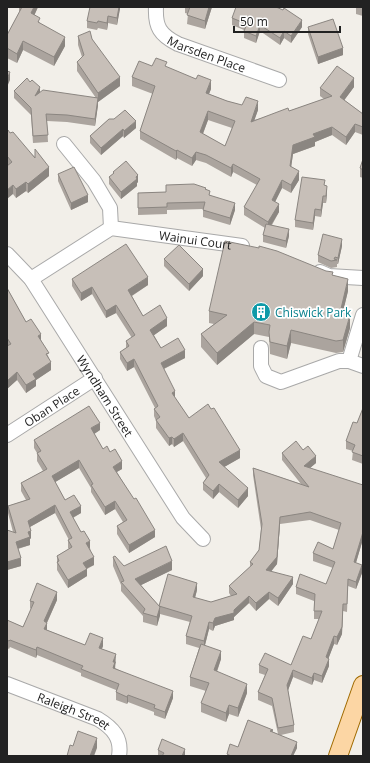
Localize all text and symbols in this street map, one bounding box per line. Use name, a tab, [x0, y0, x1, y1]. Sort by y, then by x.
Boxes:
scale bar	[234, 8, 340, 34]
text: 50 m	[240, 13, 268, 30]
street label: Marsden Place	[164, 31, 248, 76]
street label: Wainui Court	[158, 226, 233, 253]
building icon: Chiswick Park	[250, 301, 272, 323]
place label: Chiswick Park	[275, 304, 352, 321]
street label: Wyndham Street	[73, 352, 138, 440]
street label: Oban Place	[20, 382, 83, 431]
street label: Raleigh Street	[35, 688, 114, 733]

